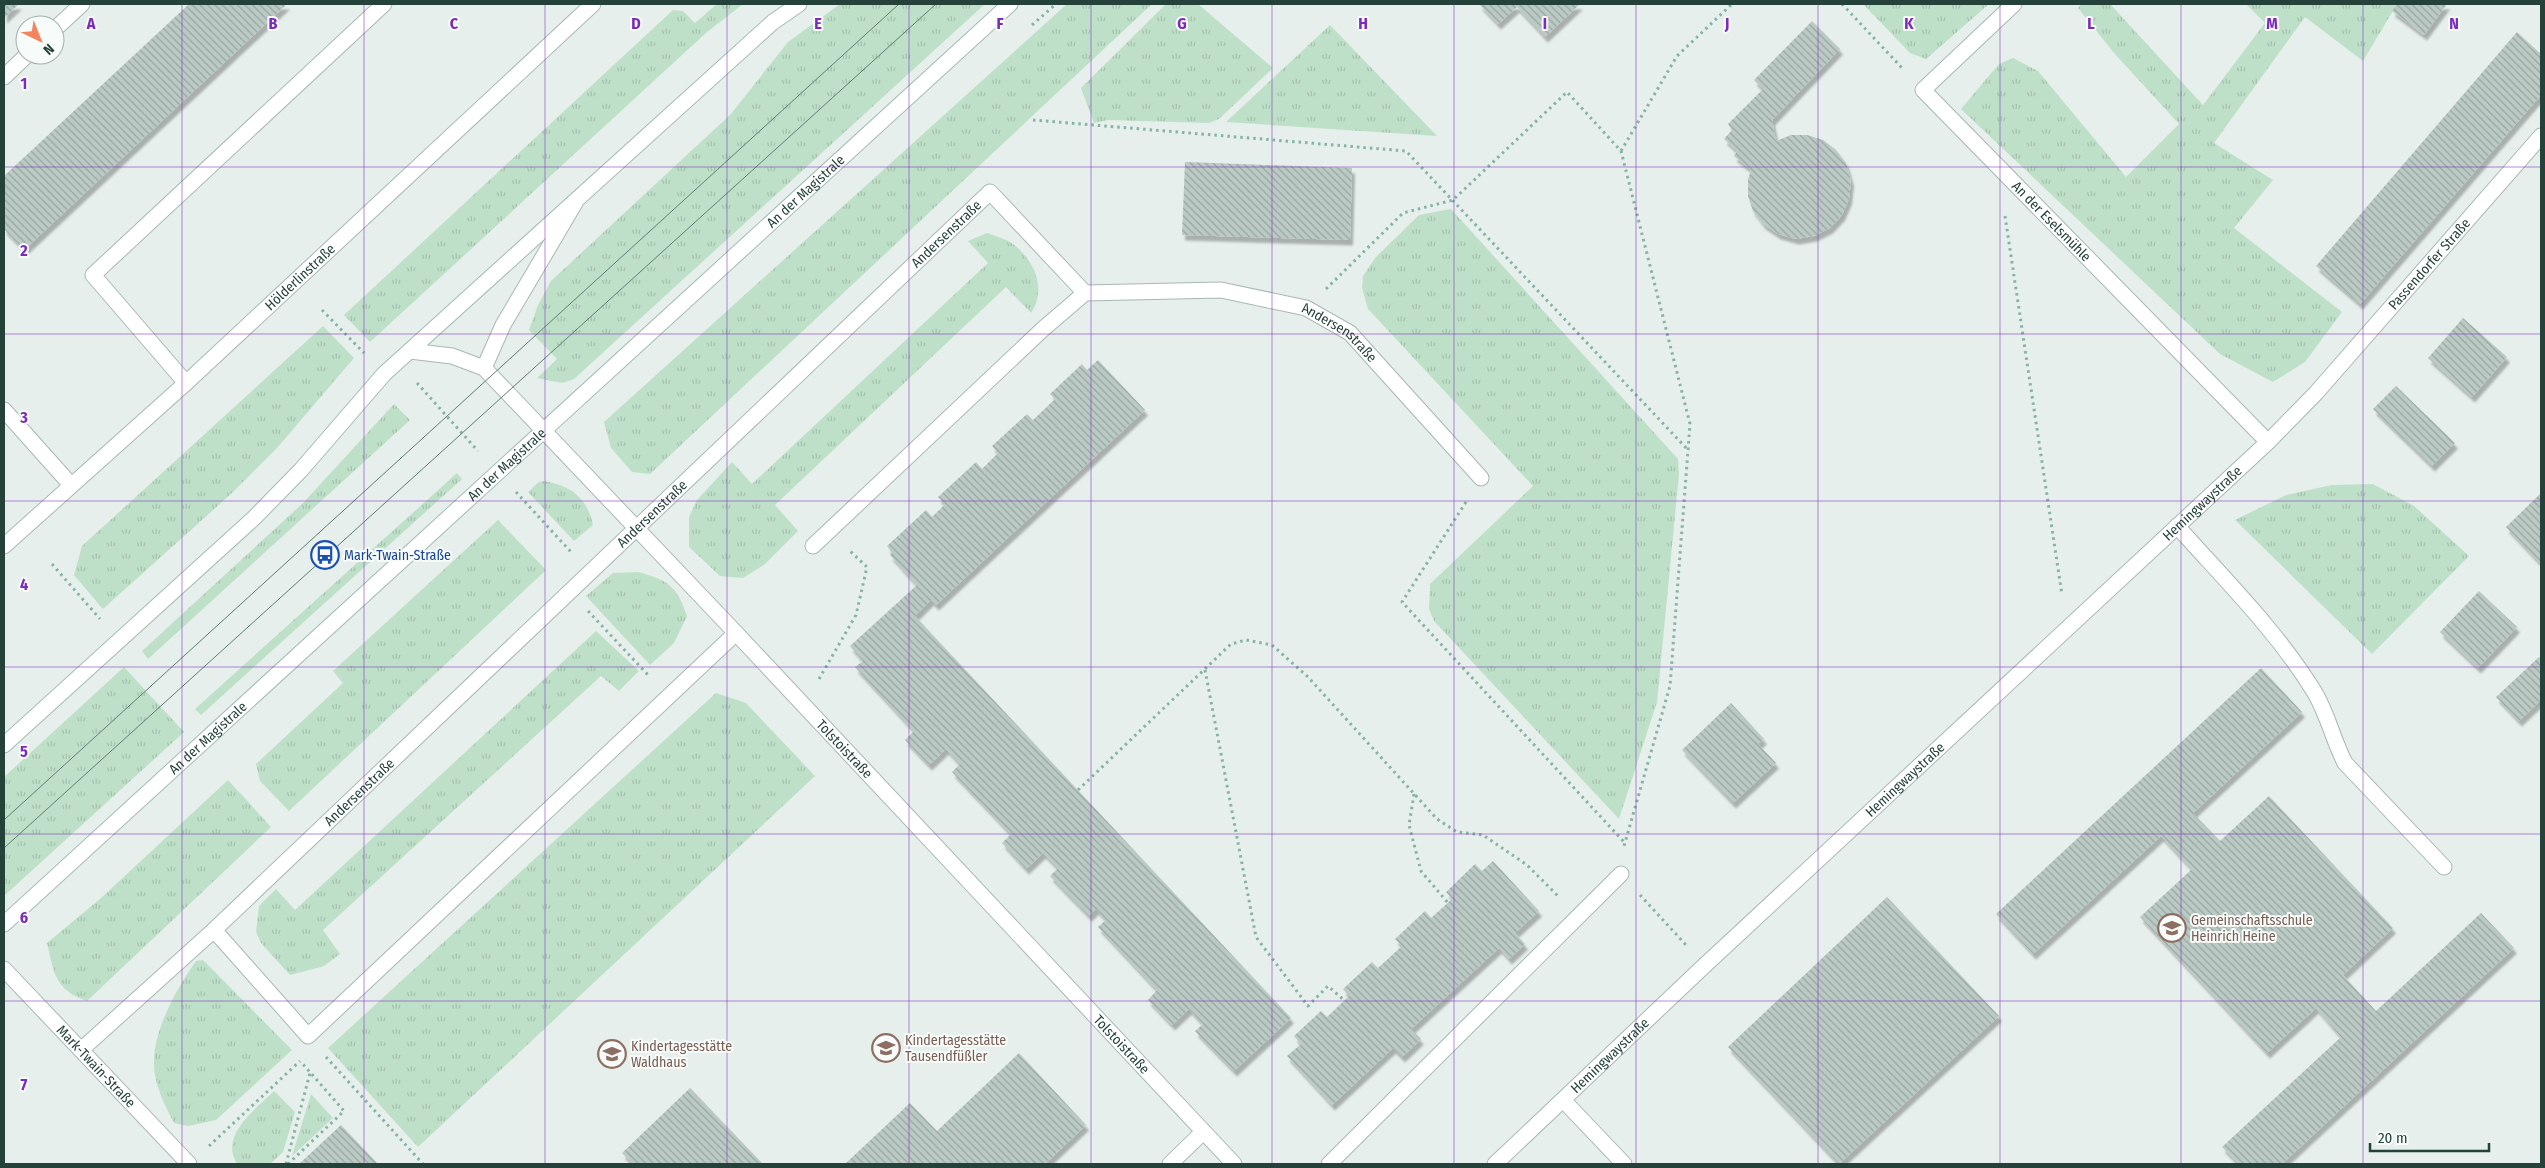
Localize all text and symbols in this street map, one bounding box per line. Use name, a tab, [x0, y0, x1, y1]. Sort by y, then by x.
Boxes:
text: A	[86, 14, 96, 33]
text: B	[269, 14, 278, 33]
text: C	[450, 14, 459, 33]
text: D	[631, 14, 641, 33]
text: E	[814, 14, 822, 33]
text: F	[996, 14, 1004, 33]
text: G	[1177, 14, 1187, 33]
text: H	[1358, 14, 1368, 33]
text: I	[1543, 14, 1547, 33]
text: J	[1724, 14, 1729, 33]
text: K	[1904, 14, 1914, 33]
text: L	[2087, 14, 2095, 33]
text: M	[2266, 14, 2278, 33]
text: N	[2449, 14, 2459, 33]
north arrow	[15, 15, 65, 65]
text: N	[40, 40, 57, 58]
text: 1	[21, 74, 27, 93]
street label: An der Magistrale	[763, 151, 848, 231]
street label: An der Eselsmühle	[2009, 178, 2095, 265]
street label: Andersenstraße	[907, 196, 985, 271]
street label: Passendorfer Straße	[2385, 215, 2474, 313]
street label: Hölderlinstraße	[261, 240, 339, 314]
text: 2	[19, 241, 28, 260]
street label: Andersenstraße	[1301, 299, 1381, 366]
text: 3	[19, 408, 28, 427]
street label: An der Magistrale	[464, 424, 549, 504]
street label: Hemingwaystraße	[2159, 462, 2245, 544]
street label: Andersenstraße	[613, 476, 691, 551]
bus stop icon: Mark-Twain-Straße	[310, 540, 340, 570]
place label: Mark-Twain-Straße	[344, 547, 451, 564]
text: 4	[20, 575, 28, 594]
street label: An der Magistrale	[165, 698, 250, 778]
street label: Tolstoistraße	[813, 716, 876, 782]
street label: Hemingwaystraße	[1862, 738, 1948, 820]
text: 5	[20, 742, 28, 761]
street label: Andersenstraße	[320, 755, 398, 829]
text: 6	[20, 908, 28, 927]
place label: Gemeinschaftsschule Heinrich Heine	[2191, 912, 2313, 945]
school or university icon: Gemeinschaftsschule Heinrich Heine	[2157, 913, 2187, 943]
street label: Tolstoistraße	[1090, 1011, 1153, 1077]
street label: Hemingwaystraße	[1567, 1014, 1653, 1097]
street label: Mark-Twain-Straße	[53, 1022, 139, 1111]
place label: Kindertagesstätte Tausendfüßler	[905, 1032, 1006, 1065]
school or university icon: Kindertagesstätte Tausendfüßler	[871, 1033, 901, 1063]
place label: Kindertagesstätte Waldhaus	[631, 1038, 732, 1071]
school or university icon: Kindertagesstätte Waldhaus	[597, 1039, 627, 1069]
text: 7	[21, 1075, 28, 1094]
scale bar	[2370, 1120, 2489, 1152]
text: 20 m	[2378, 1129, 2408, 1147]

